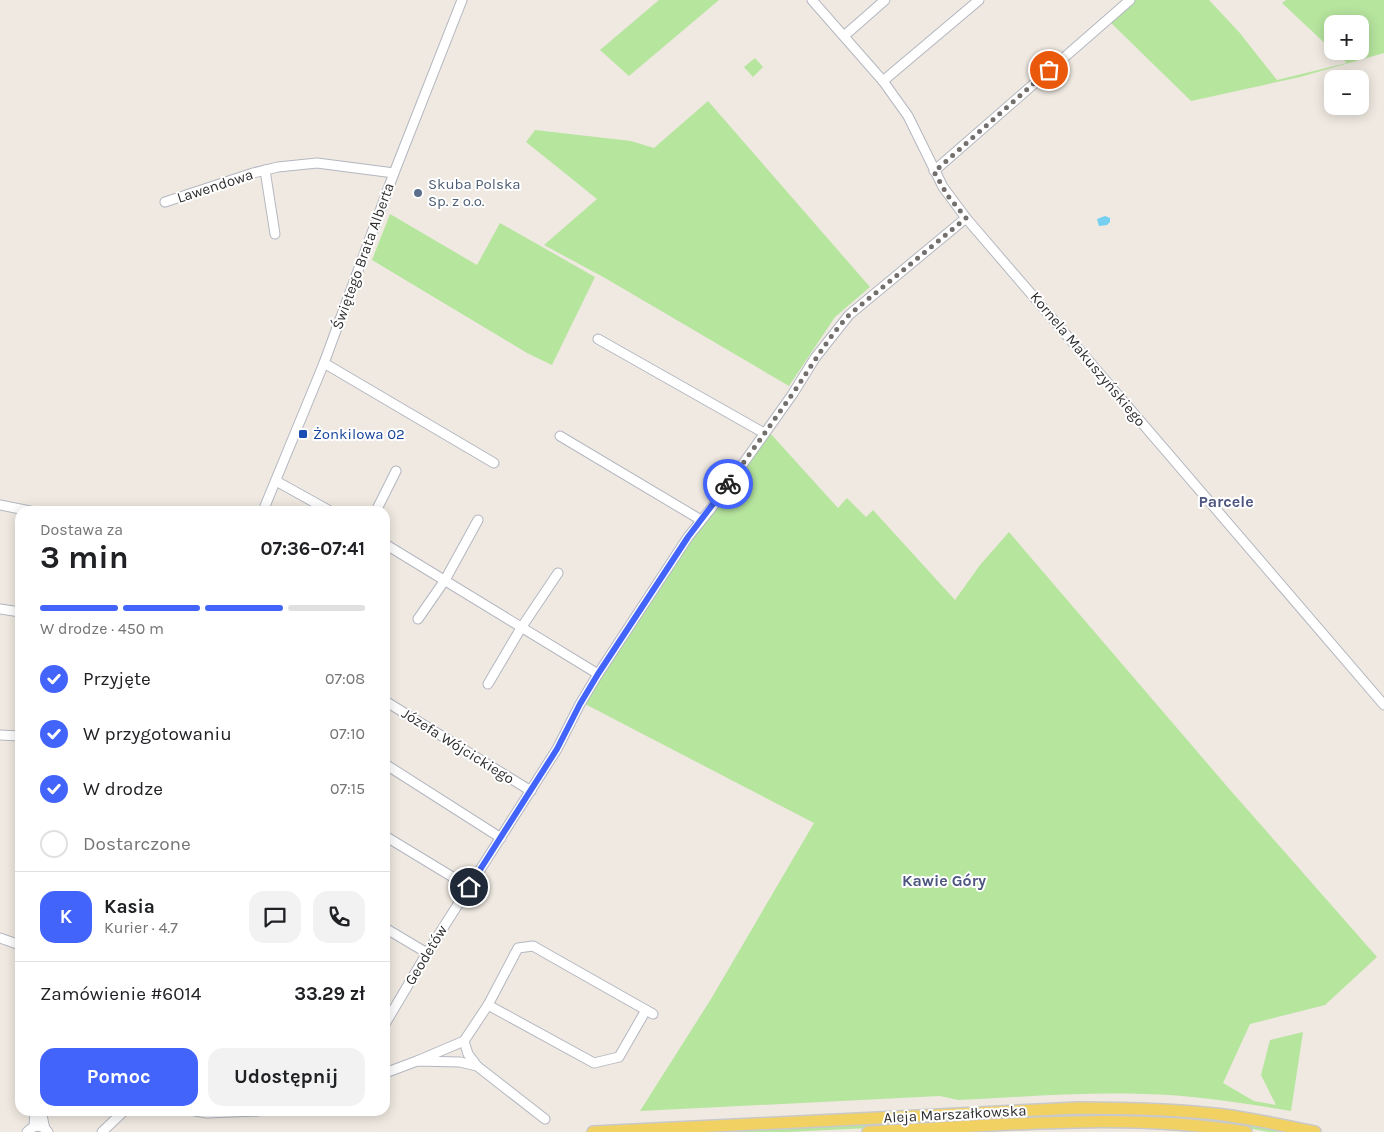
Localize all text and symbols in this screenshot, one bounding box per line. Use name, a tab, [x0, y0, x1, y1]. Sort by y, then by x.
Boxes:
map controls	[1324, 15, 1369, 115]
button: +	[1324, 15, 1369, 60]
pin	[1028, 49, 1070, 91]
icon: bag	[1035, 56, 1063, 84]
button: −	[1324, 70, 1369, 115]
street label: Lawendowa	[175, 165, 255, 207]
place label: Skuba Polska Sp. z o.o.	[428, 175, 521, 210]
street label: Świętego Brata Alberta	[328, 180, 398, 332]
marker: Skuba Polska Sp. z o.o.	[412, 187, 424, 199]
street label: Kornela Makuszyńskiego	[1026, 288, 1150, 430]
place label: Żonkilowa 02	[313, 425, 405, 443]
marker: Żonkilowa 02	[297, 428, 309, 440]
courier	[703, 459, 753, 509]
icon: bike	[714, 470, 742, 498]
district label: Parcele	[1198, 492, 1254, 511]
text: Dostawa za	[40, 520, 123, 539]
text: 07:36–07:41	[260, 538, 365, 560]
text: 3 min	[40, 539, 129, 576]
text: W drodze · 450 m	[40, 619, 164, 638]
icon: check	[40, 665, 68, 693]
text: Przyjęte	[83, 668, 151, 690]
text: 07:08	[325, 669, 365, 688]
street label: Józefa Wójcickiego	[398, 704, 518, 788]
icon: check	[40, 720, 68, 748]
text: W przygotowaniu	[83, 723, 232, 745]
text: 07:10	[330, 724, 365, 743]
icon: check	[40, 775, 68, 803]
text: W drodze	[83, 778, 163, 800]
text: 07:15	[330, 779, 365, 798]
text: Dostarczone	[83, 833, 191, 855]
pin	[448, 866, 490, 908]
district label: Kawie Góry	[902, 871, 986, 890]
icon: home	[455, 873, 483, 901]
button: chat	[249, 891, 301, 943]
button: phone	[313, 891, 365, 943]
text: Kasia	[104, 896, 155, 918]
text: K	[60, 906, 72, 928]
text: Kurier · 4.7	[104, 918, 178, 937]
street label: Geodetów	[401, 922, 451, 988]
text: Zamówienie #6014	[40, 983, 201, 1005]
text: 33.29 zł	[294, 983, 365, 1005]
button: Pomoc	[40, 1048, 198, 1106]
button: Udostępnij	[208, 1048, 365, 1106]
street label: Aleja Marszałkowska	[883, 1101, 1027, 1127]

